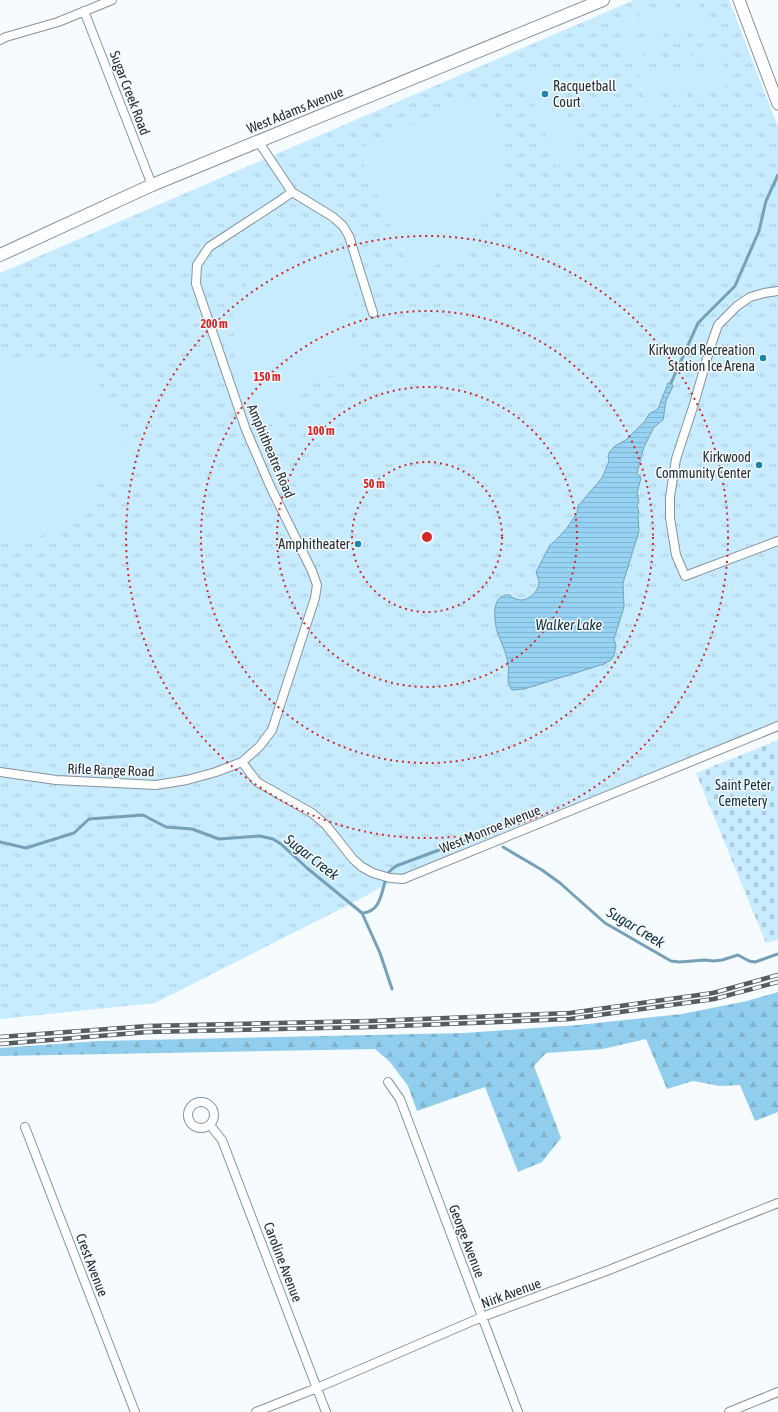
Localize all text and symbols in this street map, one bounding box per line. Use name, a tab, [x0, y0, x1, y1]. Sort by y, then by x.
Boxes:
street label: Sugar Creek Road	[107, 49, 153, 137]
place label: Racquetball Court	[553, 78, 616, 110]
street label: West Adams Avenue	[244, 83, 346, 137]
marker: Racquetball Court	[540, 89, 550, 99]
text: 200 m	[200, 317, 228, 331]
place label: Kirkwood Recreation Station Ice Arena	[649, 342, 755, 374]
marker: Kirkwood Recreation Station Ice Arena	[758, 353, 768, 363]
text: 150 m	[253, 370, 281, 384]
street label: Amphitheatre Road	[244, 402, 298, 500]
text: 100 m	[307, 424, 335, 438]
place label: Kirkwood Community Center	[656, 449, 752, 481]
marker: Kirkwood Community Center	[754, 460, 764, 470]
text: 50 m	[363, 477, 385, 491]
centre of rings	[420, 530, 434, 544]
place label: Amphitheater	[278, 536, 351, 552]
marker: Amphitheater	[353, 539, 363, 549]
water label: Walker Lake	[536, 616, 603, 633]
street label: Rifle Range Road	[67, 760, 155, 780]
park label: Saint Peter Cemetery	[715, 777, 772, 809]
street label: West Monroe Avenue	[437, 801, 543, 857]
water label: Sugar Creek	[281, 830, 343, 884]
water label: Sugar Creek	[603, 903, 668, 951]
street label: George Avenue	[446, 1202, 488, 1280]
street label: Caroline Avenue	[260, 1220, 306, 1304]
street label: Crest Avenue	[73, 1231, 111, 1299]
street label: Nirk Avenue	[479, 1275, 543, 1311]

